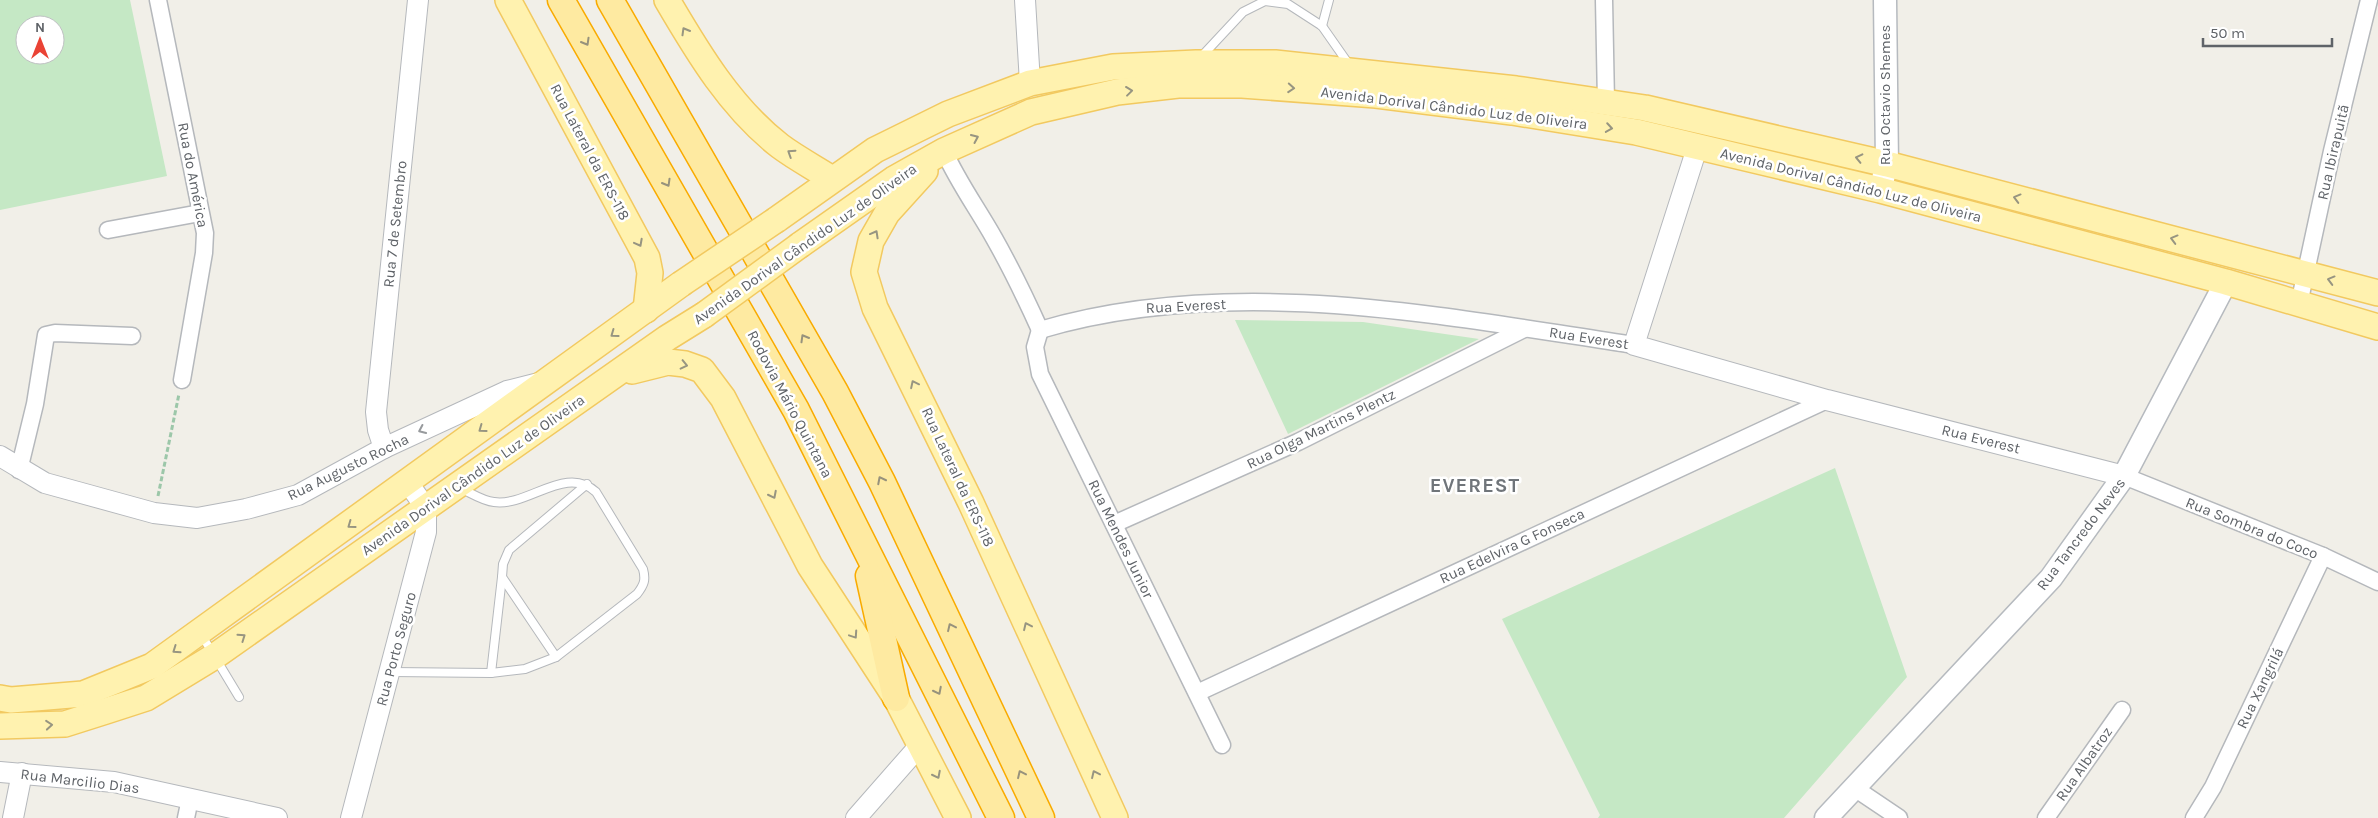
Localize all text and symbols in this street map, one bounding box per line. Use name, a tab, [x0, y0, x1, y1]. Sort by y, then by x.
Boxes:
north arrow	[15, 15, 65, 65]
scale bar	[2203, 15, 2332, 47]
text: N	[35, 19, 45, 36]
text: 50 m	[2210, 24, 2245, 42]
street label: Rua Octavio Shemes	[1876, 25, 1894, 165]
one-way arrow	[682, 28, 692, 37]
one-way arrow	[579, 37, 589, 46]
street label: Rua Lateral da ERS-118	[546, 81, 634, 223]
one-way arrow	[1288, 83, 1296, 94]
street label: Avenida Dorival Cândido Luz de Oliveira	[1320, 83, 1588, 133]
one-way arrow	[1126, 86, 1134, 97]
street label: Rua Ibirapuitã	[2313, 102, 2353, 202]
street label: Rua do América	[174, 121, 212, 229]
one-way arrow	[1605, 122, 1613, 132]
one-way arrow	[970, 133, 979, 144]
street label: Avenida Dorival Cândido Luz de Oliveira	[1719, 144, 1983, 226]
one-way arrow	[787, 150, 797, 159]
one-way arrow	[1855, 153, 1864, 164]
street label: Rua 7 de Setembro	[379, 160, 411, 288]
street label: Avenida Dorival Cândido Luz de Oliveira	[690, 160, 920, 328]
one-way arrow	[661, 177, 671, 186]
one-way arrow	[2012, 193, 2021, 204]
one-way arrow	[869, 231, 879, 240]
one-way arrow	[2169, 234, 2178, 245]
one-way arrow	[633, 238, 643, 247]
one-way arrow	[2327, 275, 2335, 286]
street label: Rua Everest	[1145, 295, 1227, 317]
street label: Rua Everest	[1548, 323, 1630, 353]
street label: Rodovia Mário Quintana	[743, 327, 837, 481]
one-way arrow	[610, 328, 620, 337]
one-way arrow	[800, 334, 810, 343]
one-way arrow	[679, 359, 688, 370]
one-way arrow	[910, 380, 920, 389]
street label: Rua Olga Martins Plentz	[1244, 385, 1398, 473]
street label: Avenida Dorival Cândido Luz de Oliveira	[358, 391, 588, 559]
street label: Rua Lateral da ERS-118	[918, 404, 998, 550]
street label: Rua Everest	[1940, 421, 2023, 458]
one-way arrow	[478, 423, 488, 432]
one-way arrow	[418, 424, 427, 435]
street label: Rua Augusto Rocha	[284, 430, 412, 504]
district label: EVEREST	[1430, 474, 1520, 497]
street label: Rua Tancredo Neves	[2033, 474, 2129, 594]
one-way arrow	[877, 476, 887, 485]
street label: Rua Mendes Junior	[1084, 477, 1158, 602]
one-way arrow	[767, 489, 777, 498]
street label: Rua Sombra do Coco	[2183, 493, 2321, 563]
street label: Rua Edelvira G Fonseca	[1437, 504, 1587, 588]
one-way arrow	[347, 518, 356, 528]
street label: Rua Porto Seguro	[372, 590, 420, 708]
one-way arrow	[1023, 622, 1034, 631]
one-way arrow	[947, 623, 957, 632]
one-way arrow	[848, 629, 857, 639]
one-way arrow	[236, 634, 246, 643]
one-way arrow	[172, 644, 181, 653]
street label: Rua Xangrilá	[2233, 645, 2287, 731]
one-way arrow	[932, 686, 942, 695]
one-way arrow	[45, 720, 53, 731]
street label: Rua Albatroz	[2052, 723, 2116, 805]
street label: Rua Marcilio Dias	[20, 765, 140, 797]
one-way arrow	[931, 769, 941, 778]
one-way arrow	[1016, 770, 1027, 779]
one-way arrow	[1091, 770, 1101, 779]

